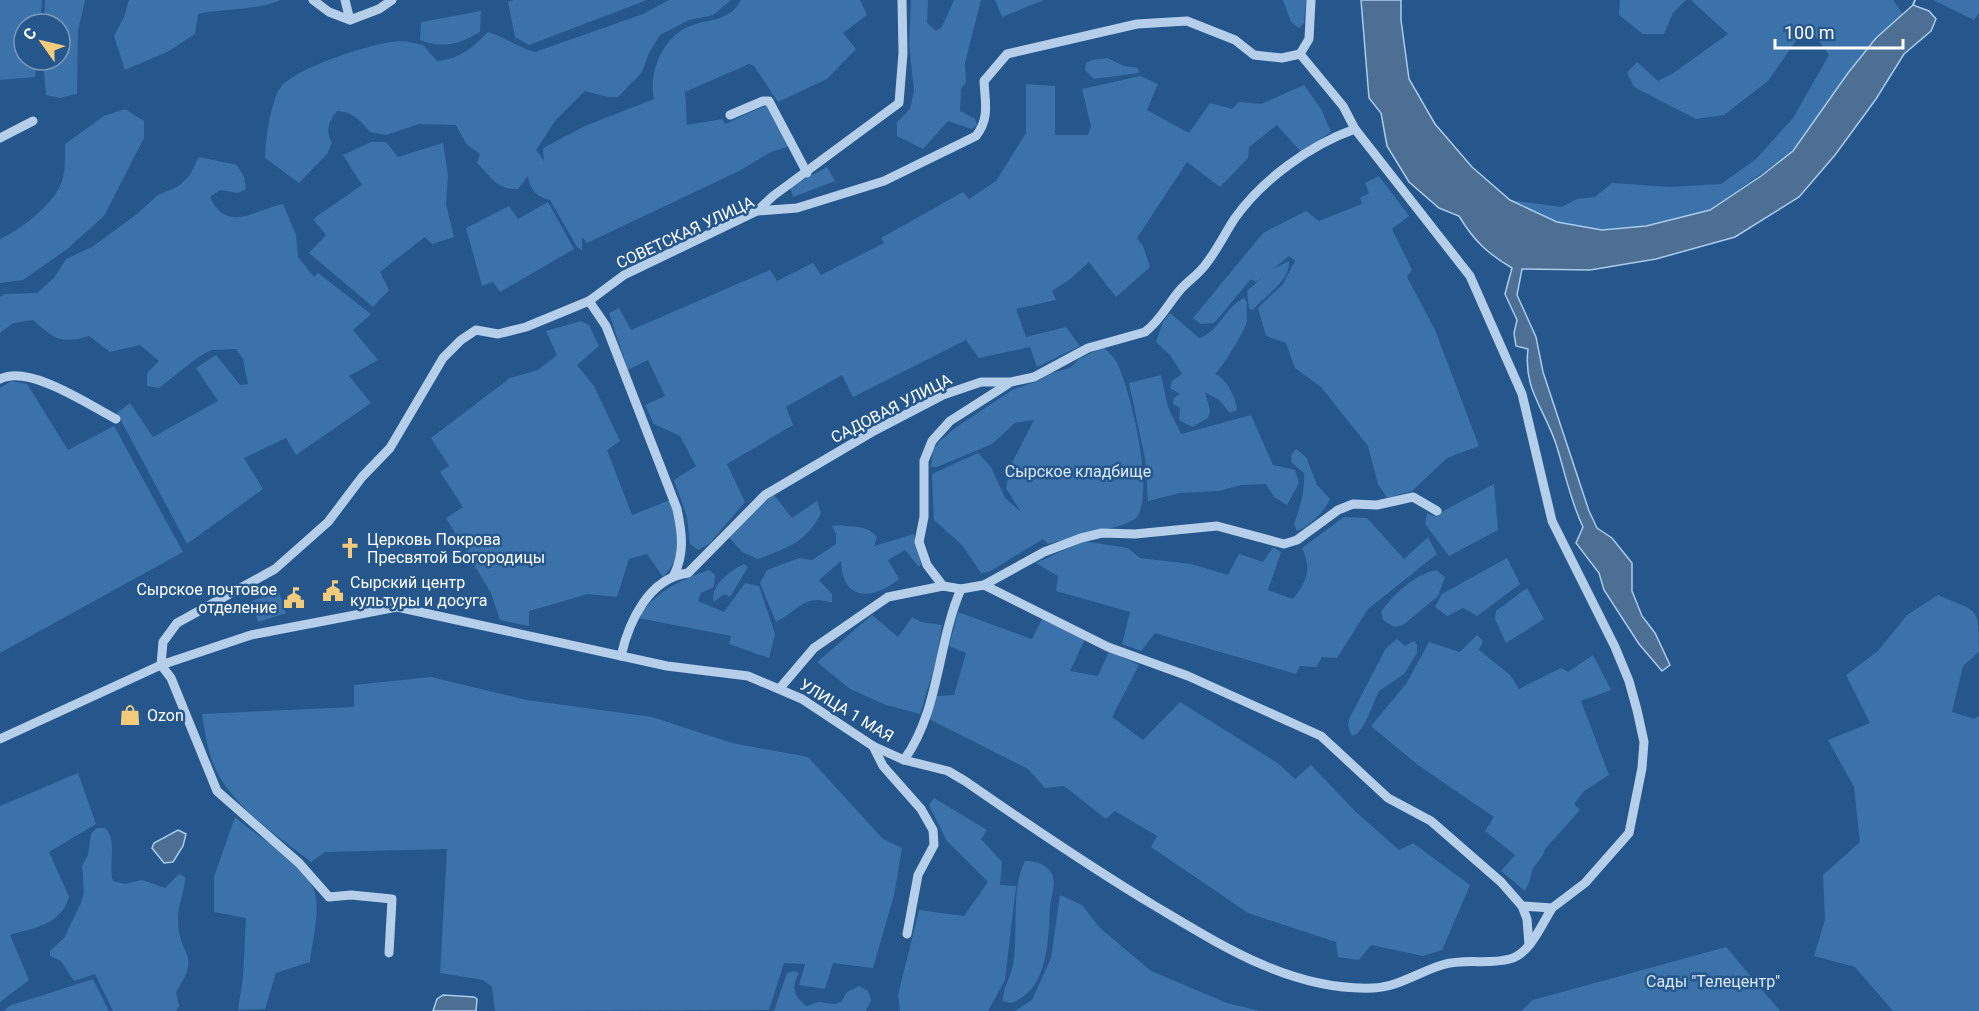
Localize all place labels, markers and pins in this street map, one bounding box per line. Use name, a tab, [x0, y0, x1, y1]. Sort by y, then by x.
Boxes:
place label: Церковь Покрова Пресвятой Богородицы	[367, 530, 545, 567]
church icon: Церковь Покрова Пресвятой Богородицы	[338, 536, 362, 560]
place label: Сырский центр культуры и досуга	[350, 573, 487, 610]
public building icon: Сырский центр культуры и досуга	[321, 579, 345, 603]
place label: Сырское почтовое отделение	[136, 580, 277, 617]
public building icon: Сырское почтовое отделение	[282, 586, 306, 610]
shop icon: Ozon	[118, 703, 142, 727]
place label: Ozon	[147, 706, 184, 725]

